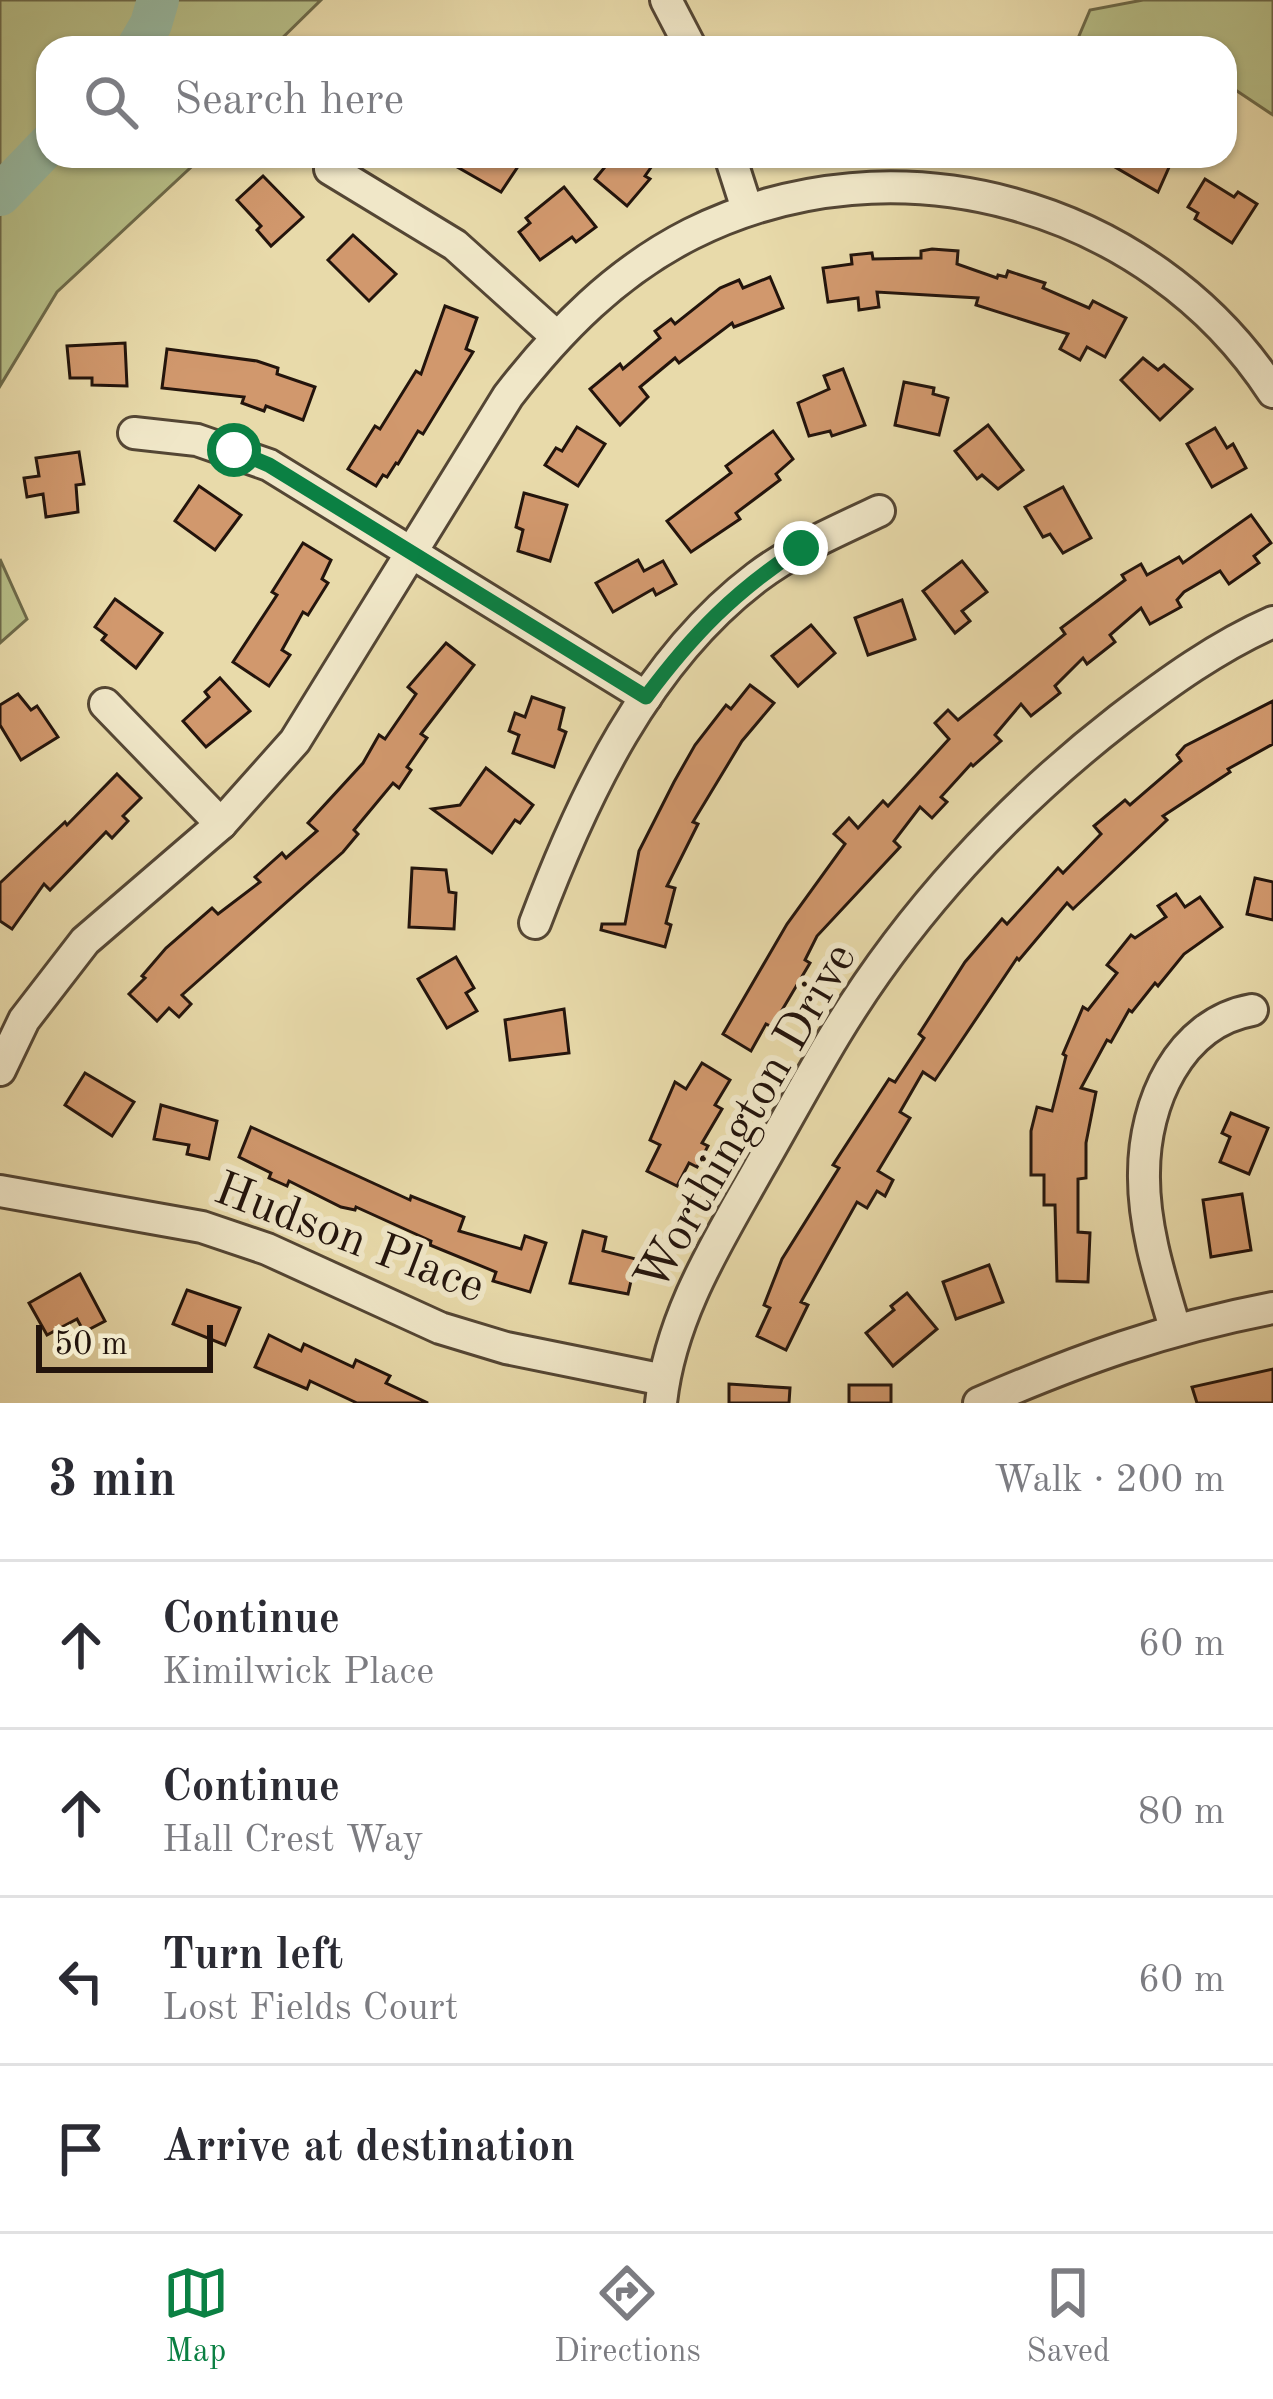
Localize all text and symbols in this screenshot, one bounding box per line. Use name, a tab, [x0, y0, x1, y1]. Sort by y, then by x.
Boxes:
search box	[36, 36, 1237, 168]
icon: search	[78, 69, 144, 135]
text: Search here	[174, 79, 404, 124]
route start	[207, 423, 261, 477]
route end	[774, 521, 828, 575]
street label: Worthington Drive	[628, 936, 866, 1300]
street label: Hudson Place	[207, 1166, 491, 1312]
scale bar	[36, 1319, 213, 1372]
text: 50 m	[54, 1329, 128, 1362]
text: 3 min	[48, 1456, 176, 1507]
text: Walk · 200 m	[994, 1461, 1225, 1500]
text: Continue	[162, 1598, 340, 1643]
icon: ahead	[48, 1612, 114, 1678]
text: 60 m	[1138, 1625, 1225, 1664]
text: Kimilwick Place	[162, 1653, 434, 1692]
text: Continue	[162, 1766, 340, 1811]
icon: ahead	[48, 1780, 114, 1846]
text: 80 m	[1138, 1793, 1225, 1832]
text: Hall Crest Way	[162, 1821, 423, 1860]
text: Turn left	[162, 1934, 343, 1979]
icon: left	[48, 1948, 114, 2014]
text: 60 m	[1138, 1961, 1225, 2000]
text: Lost Fields Court	[162, 1989, 458, 2028]
icon: arrive	[48, 2116, 114, 2182]
text: Arrive at destination	[162, 2126, 575, 2171]
tab: Map	[163, 2260, 229, 2373]
tab: Directions	[554, 2260, 701, 2373]
tab: Saved	[1026, 2260, 1110, 2373]

